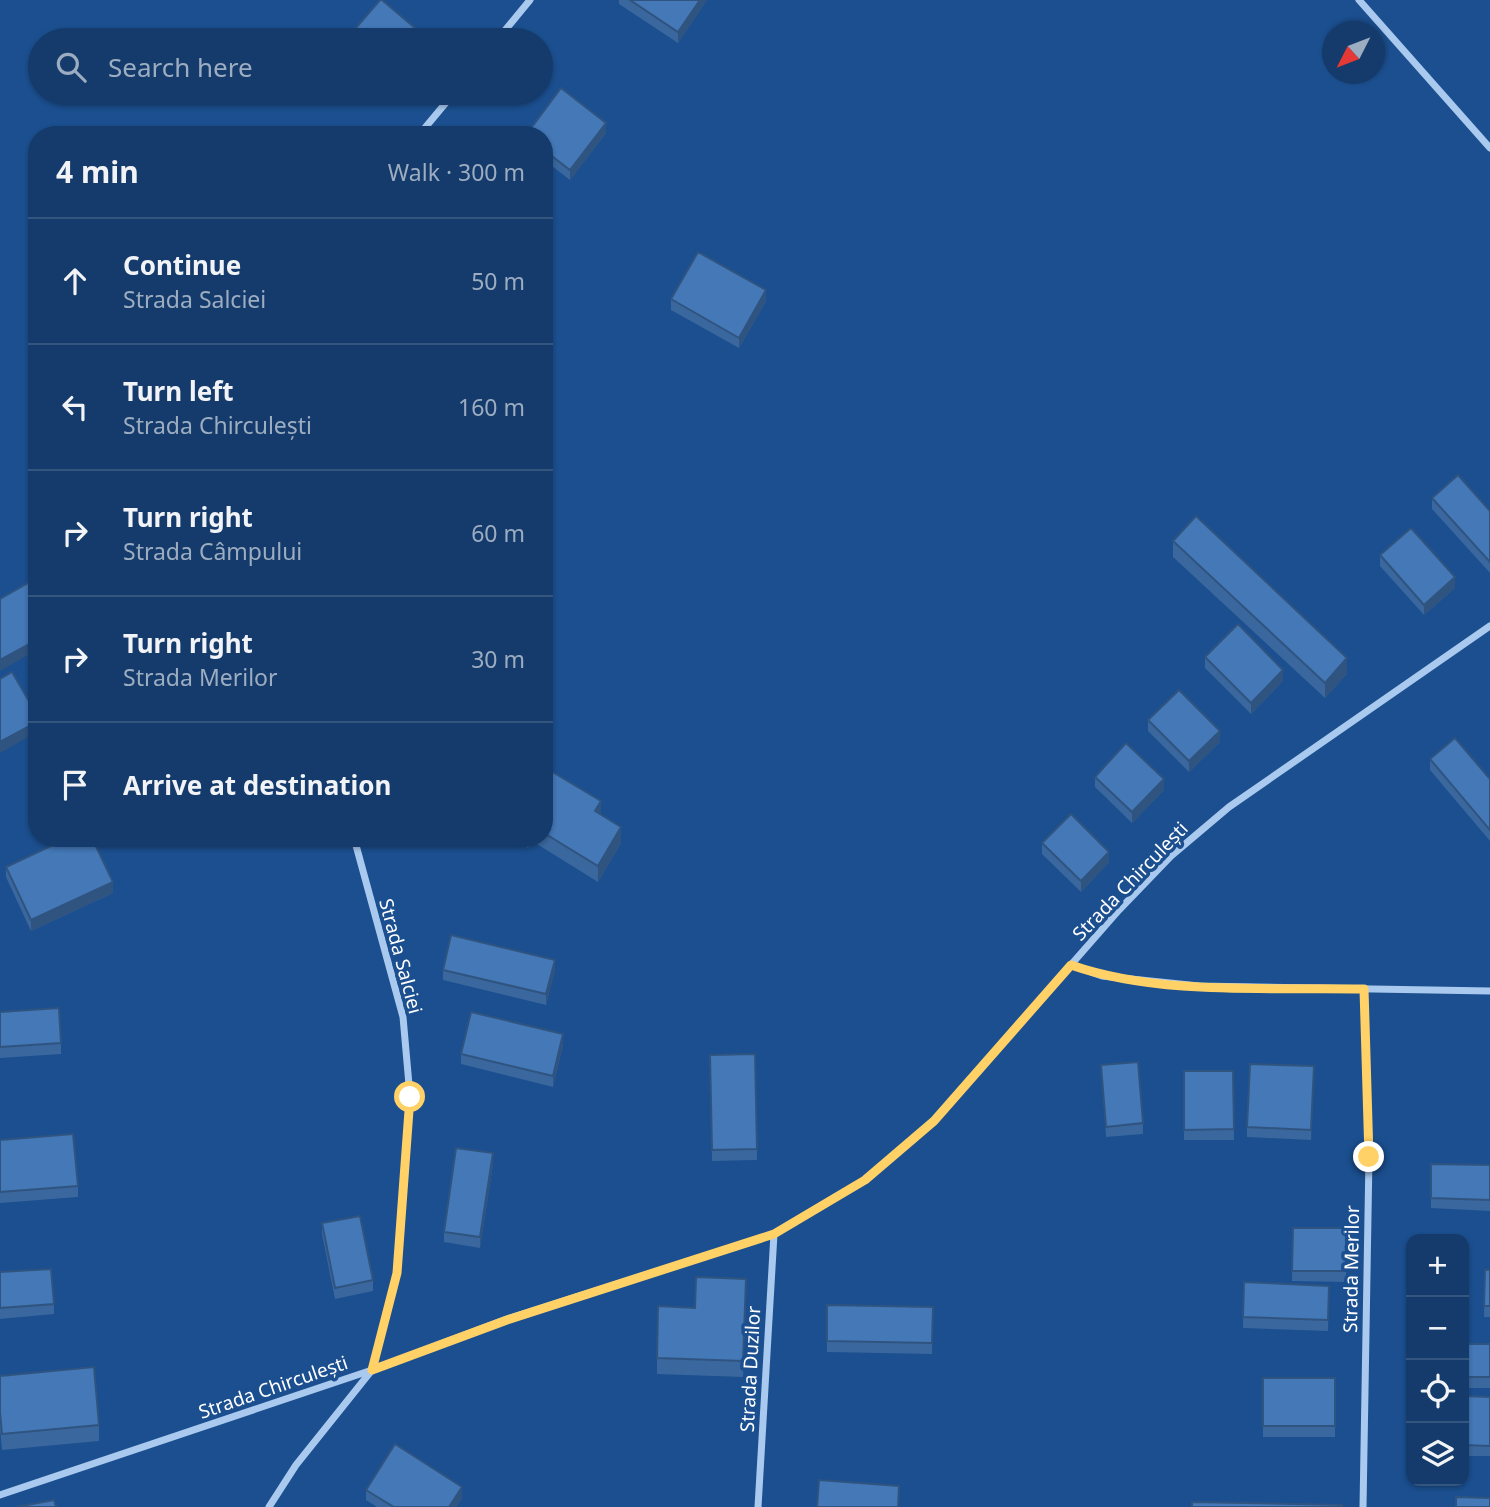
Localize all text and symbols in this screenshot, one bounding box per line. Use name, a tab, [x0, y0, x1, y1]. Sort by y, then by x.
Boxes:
north arrow	[1322, 21, 1385, 84]
search box	[28, 28, 553, 105]
icon: search	[52, 48, 90, 86]
text: Search here	[108, 49, 253, 85]
text: 4 min	[56, 151, 139, 192]
text: Walk · 300 m	[388, 156, 525, 188]
text: Continue	[123, 247, 241, 283]
icon: ahead	[56, 262, 94, 300]
text: 50 m	[471, 265, 525, 297]
text: Strada Salciei	[123, 283, 266, 315]
text: Turn left	[123, 373, 234, 409]
icon: left	[56, 388, 94, 426]
text: 160 m	[458, 391, 525, 423]
text: Strada Chirculești	[123, 409, 312, 441]
text: Turn right	[123, 499, 253, 535]
icon: right	[56, 514, 94, 552]
text: 60 m	[471, 517, 525, 549]
text: Strada Câmpului	[123, 535, 302, 567]
text: Turn right	[123, 625, 253, 661]
icon: right	[56, 640, 94, 678]
text: 30 m	[471, 643, 525, 675]
text: Strada Merilor	[123, 661, 278, 693]
icon: arrive	[56, 766, 94, 804]
text: Arrive at destination	[123, 767, 392, 803]
street label: Strada Chirculești	[1066, 816, 1194, 946]
street label: Strada Salciei	[373, 895, 429, 1017]
route start	[394, 1081, 425, 1112]
route end	[1353, 1141, 1384, 1172]
street label: Strada Merilor	[1337, 1205, 1365, 1333]
map controls	[1406, 1234, 1469, 1486]
button: +	[1406, 1234, 1469, 1297]
button: −	[1406, 1297, 1469, 1360]
street label: Strada Duzilor	[734, 1305, 766, 1433]
street label: Strada Chirculești	[195, 1349, 351, 1425]
button: locate	[1406, 1360, 1469, 1423]
button: layers	[1406, 1423, 1469, 1486]

